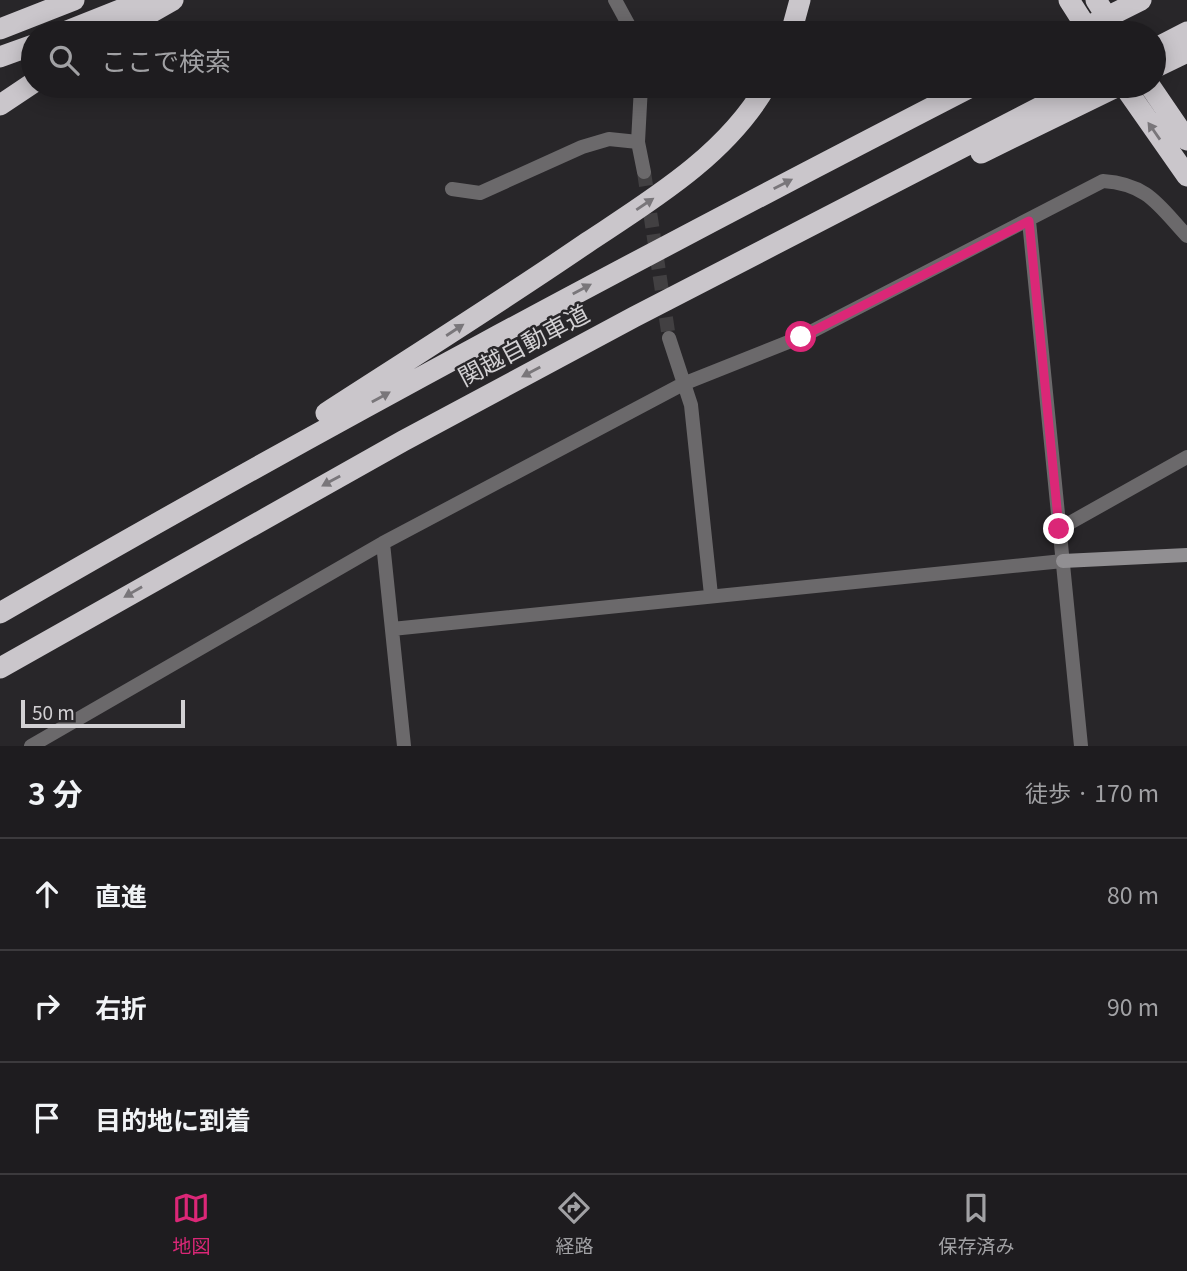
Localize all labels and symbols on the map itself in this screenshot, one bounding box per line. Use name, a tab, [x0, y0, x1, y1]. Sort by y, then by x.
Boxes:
one-way arrow	[1147, 122, 1161, 140]
one-way arrow	[773, 178, 793, 189]
one-way arrow	[636, 197, 654, 211]
one-way arrow	[572, 283, 591, 295]
street label: 関越自動車道	[451, 295, 595, 393]
route start	[785, 321, 816, 352]
one-way arrow	[445, 323, 465, 336]
one-way arrow	[521, 366, 541, 378]
one-way arrow	[372, 391, 391, 403]
one-way arrow	[321, 475, 341, 487]
route end	[1043, 513, 1074, 544]
one-way arrow	[123, 586, 142, 599]
scale bar	[21, 697, 186, 729]

